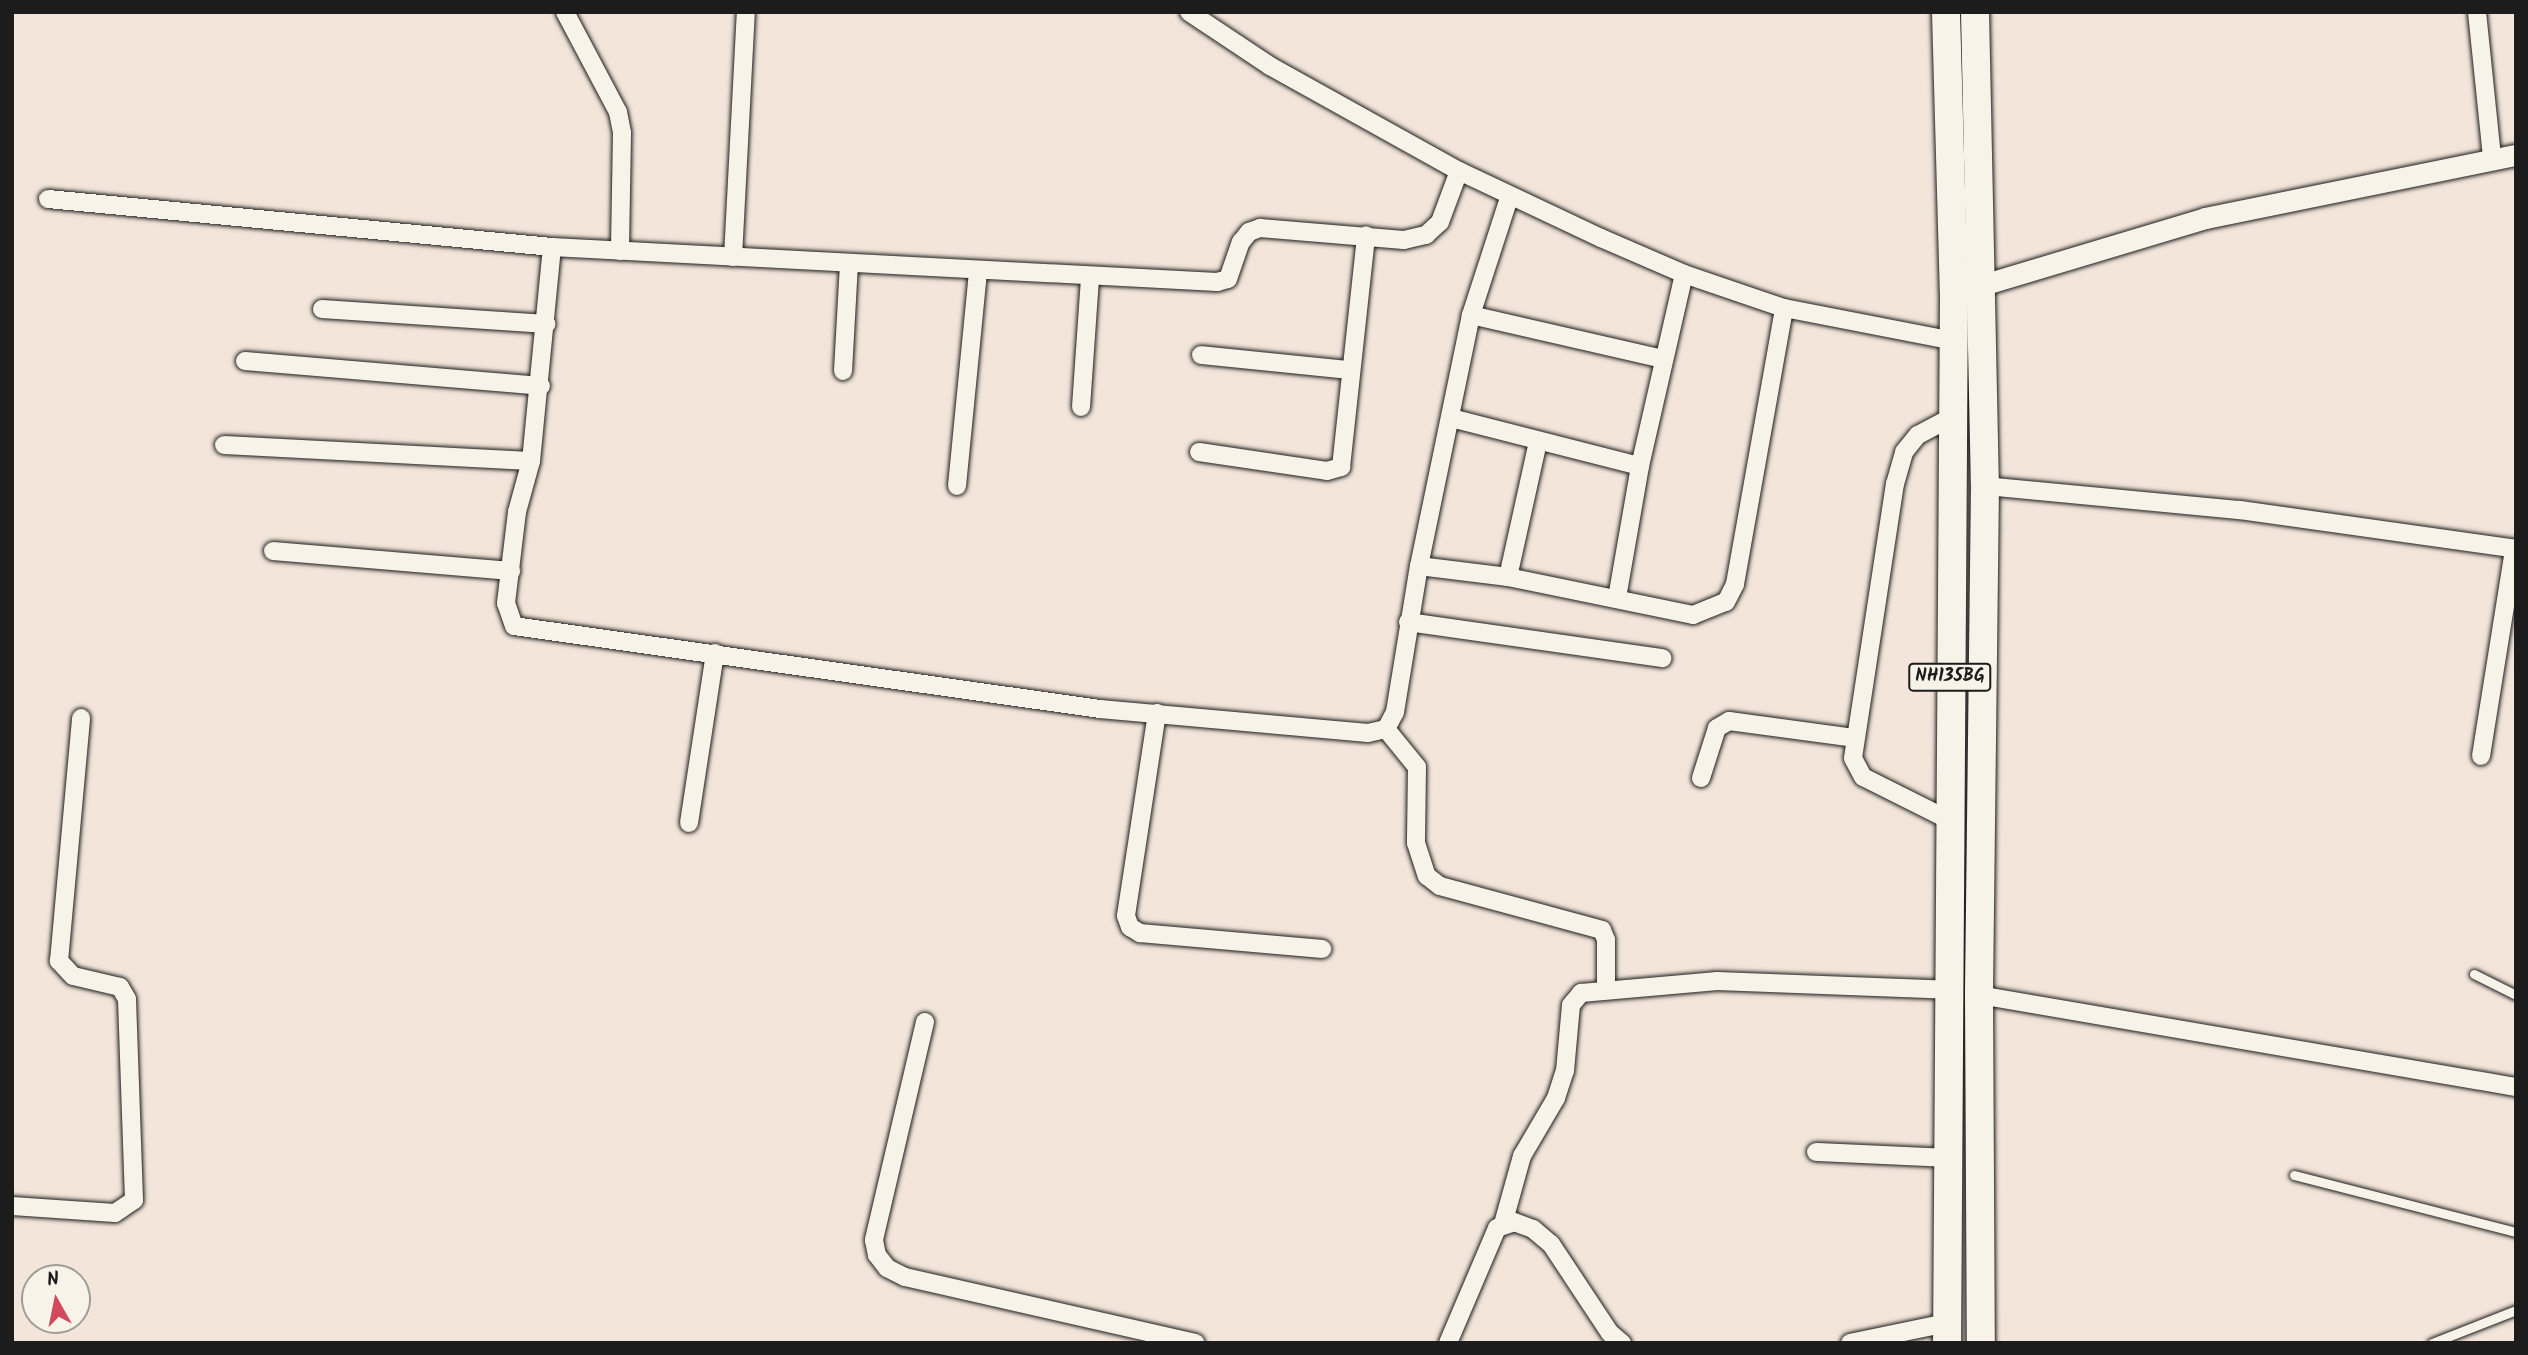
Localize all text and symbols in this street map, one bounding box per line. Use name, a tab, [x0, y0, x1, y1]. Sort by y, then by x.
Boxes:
road number: NH135BG	[1908, 662, 1992, 692]
north arrow	[21, 1264, 91, 1334]
text: N	[45, 1264, 61, 1296]

